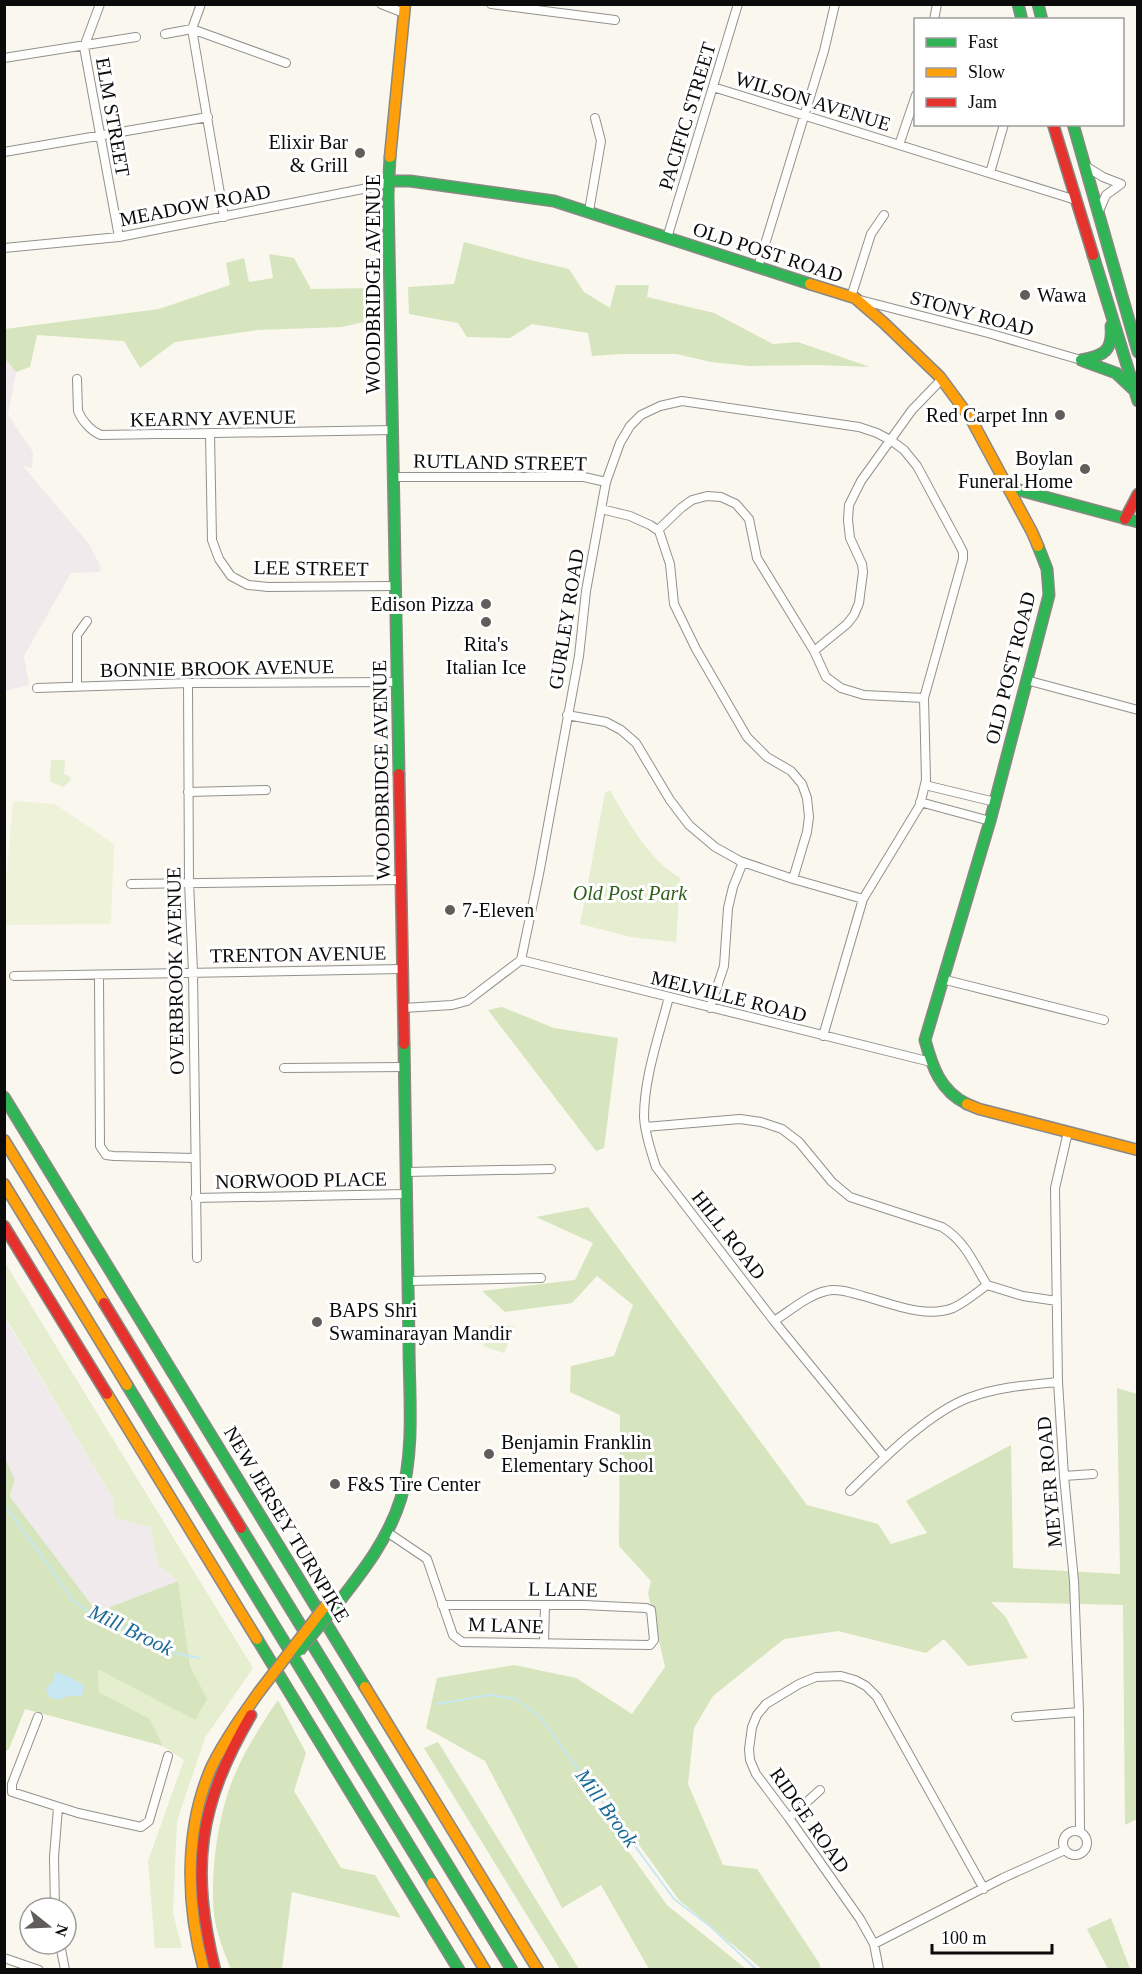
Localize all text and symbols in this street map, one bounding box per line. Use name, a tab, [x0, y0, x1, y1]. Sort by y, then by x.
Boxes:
legend	[914, 18, 1124, 126]
text: Fast	[968, 32, 998, 52]
street label: PACIFIC STREET	[654, 40, 720, 192]
street label: ELM STREET	[92, 56, 134, 178]
text: Slow	[968, 62, 1005, 82]
street label: WILSON AVENUE	[733, 67, 893, 135]
text: Jam	[968, 92, 997, 112]
place label: Elixir Bar & Grill	[269, 131, 348, 176]
marker: Elixir Bar & Grill	[353, 146, 367, 160]
street label: WOODBRIDGE AVENUE	[362, 174, 384, 394]
street label: MEADOW ROAD	[118, 180, 272, 230]
street label: OLD POST ROAD	[690, 217, 846, 287]
place label: Wawa	[1037, 284, 1087, 306]
street label: STONY ROAD	[908, 286, 1036, 340]
marker: Wawa	[1018, 288, 1032, 302]
place label: Red Carpet Inn	[926, 404, 1048, 427]
street label: KEARNY AVENUE	[130, 406, 296, 430]
marker: Red Carpet Inn	[1053, 408, 1067, 422]
place label: Boylan Funeral Home	[958, 447, 1073, 492]
street label: RUTLAND STREET	[413, 449, 587, 475]
marker: Boylan Funeral Home	[1078, 462, 1092, 476]
street label: GURLEY ROAD	[544, 547, 588, 691]
street label: LEE STREET	[253, 556, 369, 580]
street label: OLD POST ROAD	[980, 589, 1040, 747]
place label: Edison Pizza	[370, 593, 474, 615]
marker: Edison Pizza	[479, 597, 493, 611]
marker: Rita's Italian Ice	[479, 615, 493, 629]
place label: Rita's Italian Ice	[446, 633, 526, 678]
street label: BONNIE BROOK AVENUE	[100, 655, 334, 681]
street label: WOODBRIDGE AVENUE	[368, 660, 394, 880]
street label: OVERBROOK AVENUE	[162, 867, 188, 1075]
park label: Old Post Park	[573, 882, 688, 904]
place label: 7-Eleven	[462, 899, 534, 921]
marker: 7-Eleven	[443, 903, 457, 917]
street label: TRENTON AVENUE	[210, 941, 386, 967]
street label: MELVILLE ROAD	[649, 966, 809, 1026]
street label: NORWOOD PLACE	[215, 1168, 387, 1192]
street label: HILL ROAD	[688, 1186, 770, 1284]
place label: BAPS Shri Swaminarayan Mandir	[329, 1299, 512, 1345]
marker: BAPS Shri Swaminarayan Mandir	[310, 1315, 324, 1329]
street label: MEYER ROAD	[1032, 1415, 1066, 1549]
street label: NEW JERSEY TURNPIKE	[220, 1422, 354, 1626]
place label: Benjamin Franklin Elementary School	[501, 1431, 654, 1477]
marker: Benjamin Franklin Elementary School	[482, 1447, 496, 1461]
place label: F&S Tire Center	[347, 1473, 481, 1495]
marker: F&S Tire Center	[328, 1477, 342, 1491]
street label: L LANE	[528, 1577, 598, 1601]
water label: Mill Brook	[84, 1599, 178, 1661]
street label: M LANE	[468, 1613, 544, 1637]
water label: Mill Brook	[570, 1763, 644, 1852]
street label: RIDGE ROAD	[766, 1763, 854, 1877]
north arrow	[18, 1896, 78, 1956]
scale bar	[932, 1917, 1052, 1955]
text: N	[52, 1922, 72, 1939]
text: 100 m	[941, 1928, 987, 1948]

